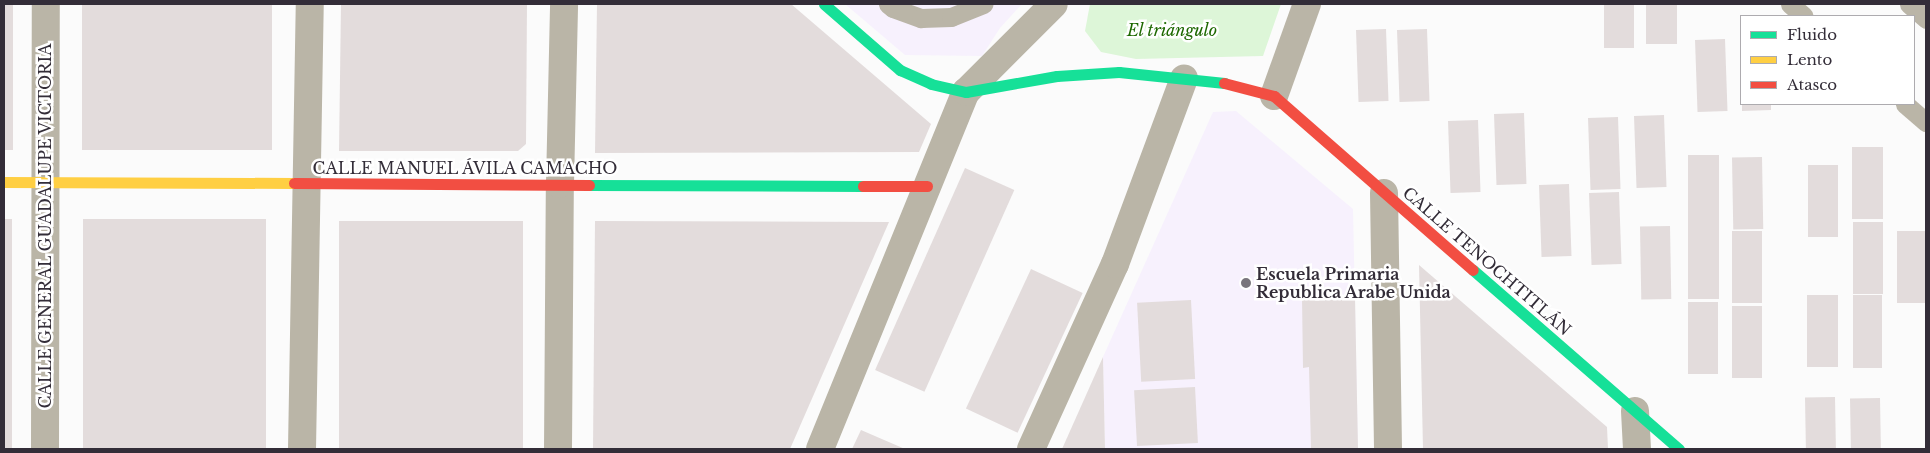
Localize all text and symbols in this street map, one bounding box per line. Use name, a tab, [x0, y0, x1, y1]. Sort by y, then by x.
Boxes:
legend	[1740, 15, 1915, 105]
park label: El triángulo	[1127, 20, 1217, 40]
text: Fluido	[1787, 25, 1837, 44]
street label: CALLE GENERAL GUADALUPE VICTORIA	[35, 43, 55, 409]
text: Lento	[1787, 50, 1832, 69]
text: Atasco	[1787, 75, 1837, 94]
street label: CALLE MANUEL ÁVILA CAMACHO	[312, 158, 618, 178]
street label: CALLE TENOCHTITLÁN	[1399, 183, 1575, 339]
place label: Escuela Primaria Republica Arabe Unida	[1256, 264, 1451, 302]
marker: Escuela Primaria Republica Arabe Unida	[1240, 277, 1252, 289]

